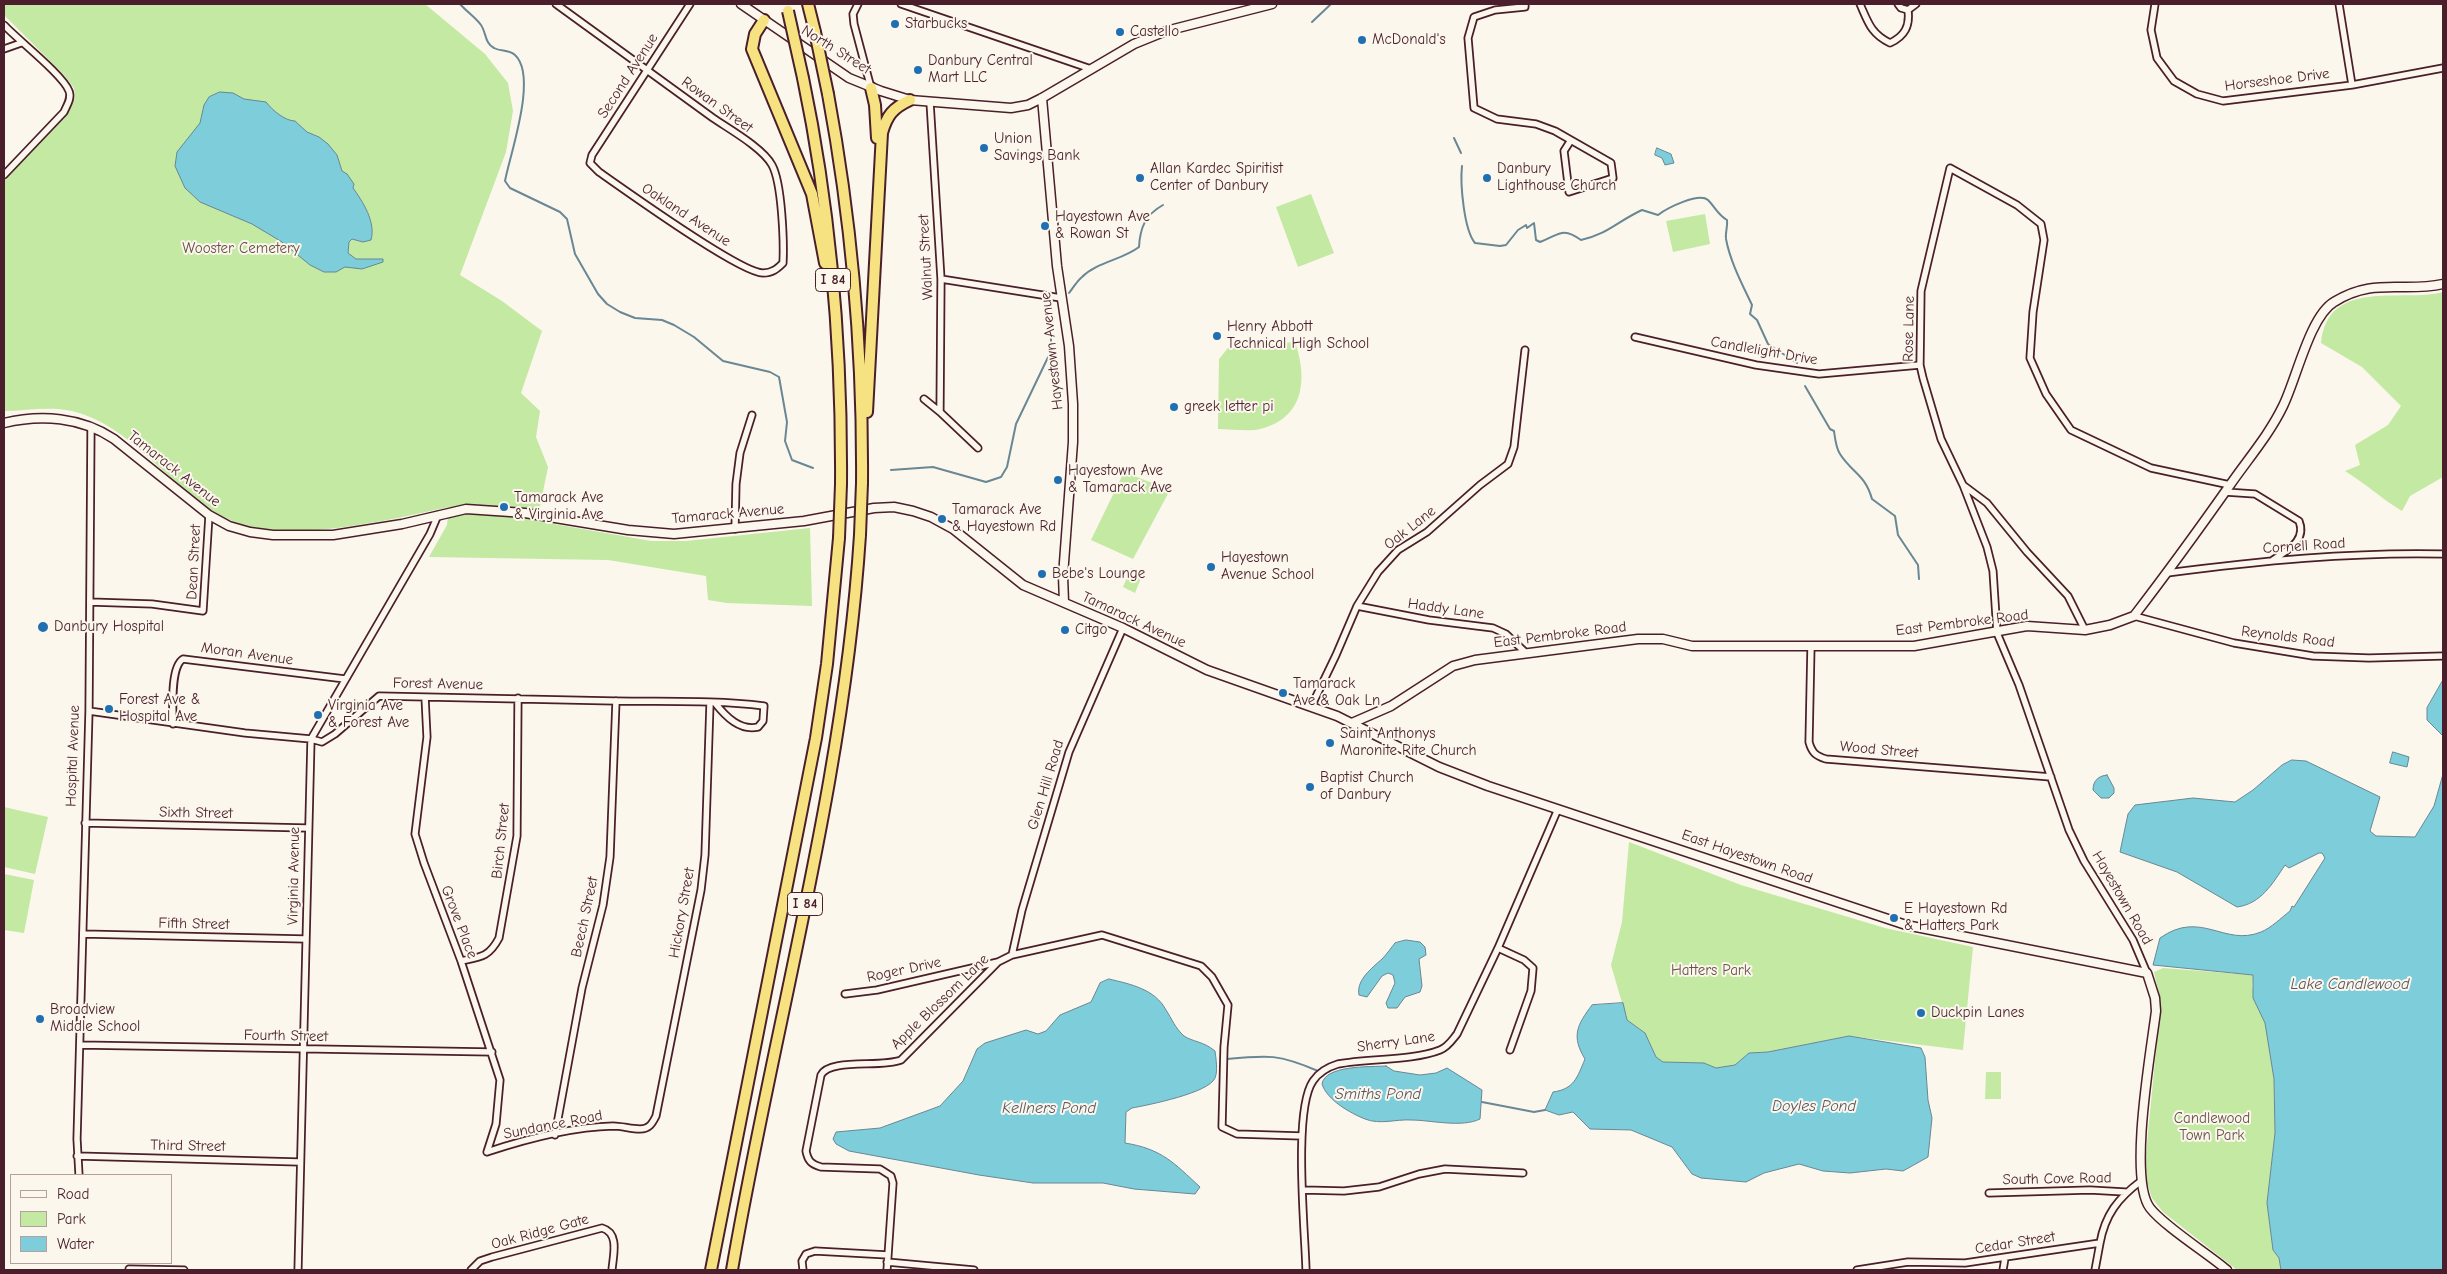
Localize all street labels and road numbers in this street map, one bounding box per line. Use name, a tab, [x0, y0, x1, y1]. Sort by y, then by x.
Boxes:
street label: North Street	[798, 22, 874, 78]
street label: Second Avenue	[594, 30, 662, 122]
street label: Horseshoe Drive	[2224, 65, 2330, 95]
street label: Rowan Street	[678, 73, 756, 137]
street label: Oakland Avenue	[638, 180, 734, 250]
street label: Walnut Street	[915, 214, 937, 300]
road number: I 84	[816, 268, 850, 292]
street label: Hayestown Avenue	[1037, 291, 1067, 411]
street label: Rose Lane	[1899, 296, 1919, 362]
street label: Candlelight Drive	[1709, 333, 1819, 369]
street label: Tamarack Avenue	[124, 427, 224, 511]
street label: Tamarack Avenue	[671, 500, 785, 528]
street label: Oak Lane	[1381, 502, 1439, 554]
street label: Dean Street	[183, 524, 205, 600]
street label: Cornell Road	[2262, 534, 2346, 558]
street label: Tamarack Avenue	[1079, 588, 1189, 652]
street label: Haddy Lane	[1407, 595, 1485, 623]
street label: East Pembroke Road	[1895, 606, 2029, 640]
street label: East Pembroke Road	[1493, 618, 1627, 652]
street label: Reynolds Road	[2240, 622, 2336, 652]
street label: Moran Avenue	[200, 639, 294, 669]
street label: Forest Avenue	[393, 674, 483, 694]
street label: Hospital Avenue	[62, 705, 84, 807]
street label: Glen Hill Road	[1024, 738, 1068, 832]
street label: Wood Street	[1839, 738, 1919, 762]
street label: Birch Street	[488, 802, 514, 880]
street label: Sixth Street	[159, 803, 233, 823]
street label: East Hayestown Road	[1679, 826, 1815, 888]
street label: Virginia Avenue	[284, 827, 304, 925]
street label: Hayestown Road	[2088, 848, 2156, 948]
street label: Hickory Street	[665, 866, 699, 960]
street label: Beech Street	[568, 875, 602, 959]
street label: Grove Place	[437, 883, 481, 961]
road number: I 84	[788, 892, 822, 916]
street label: Fifth Street	[158, 914, 230, 934]
street label: Apple Blossom Lane	[887, 951, 993, 1053]
street label: Roger Drive	[865, 953, 943, 987]
street label: Fourth Street	[244, 1026, 328, 1046]
street label: Sherry Lane	[1356, 1028, 1436, 1056]
street label: Sundance Road	[502, 1107, 604, 1143]
street label: Third Street	[150, 1136, 226, 1156]
street label: South Cove Road	[2002, 1169, 2112, 1189]
street label: Oak Ridge Gate	[489, 1210, 591, 1254]
street label: Cedar Street	[1974, 1228, 2056, 1258]

